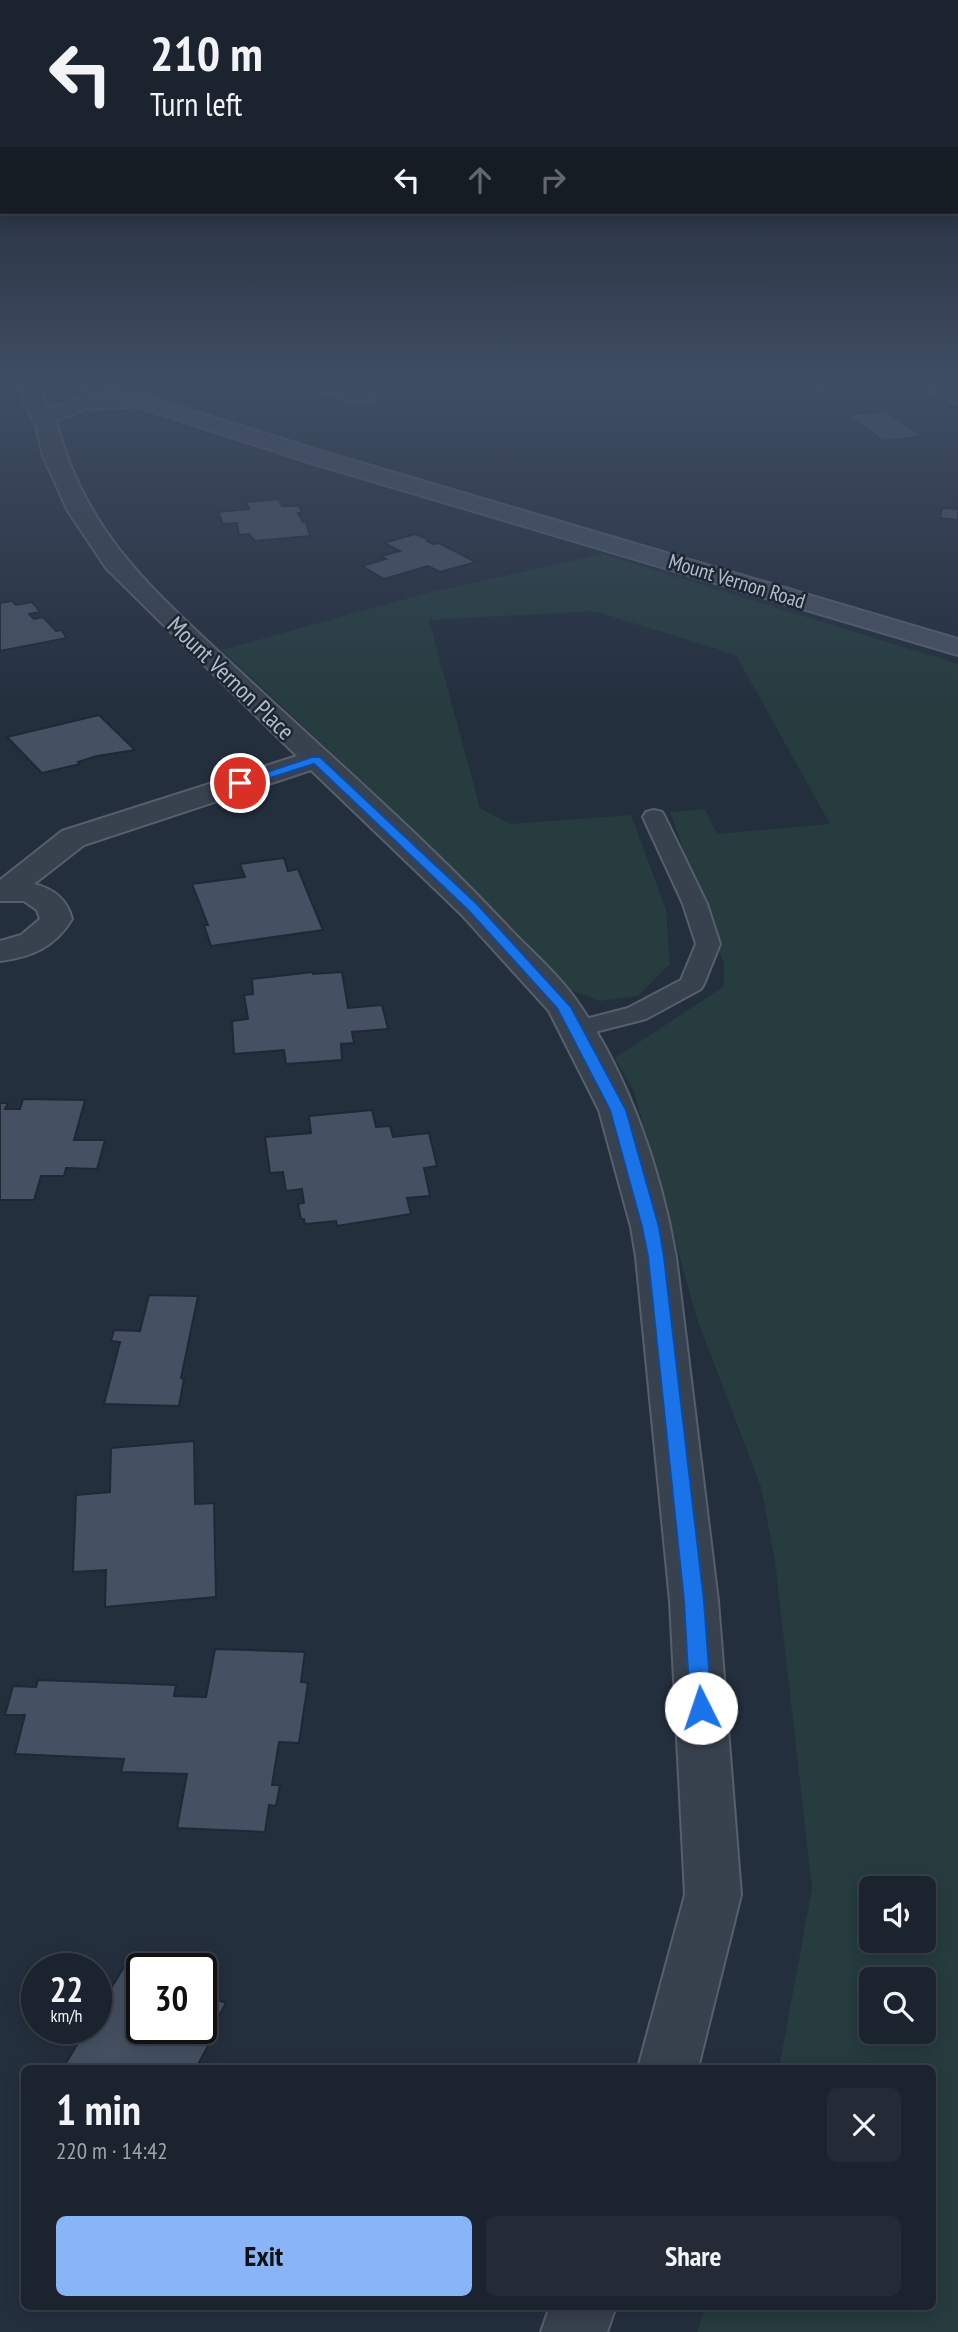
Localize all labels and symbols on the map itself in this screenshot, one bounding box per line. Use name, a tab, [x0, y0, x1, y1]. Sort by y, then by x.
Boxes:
street label: Mount Vernon Road	[665, 547, 809, 615]
street label: Mount Vernon Place	[161, 610, 301, 746]
pin	[210, 753, 270, 813]
position arrow	[664, 1671, 738, 1745]
speed limit sign: 30	[126, 1953, 217, 2044]

